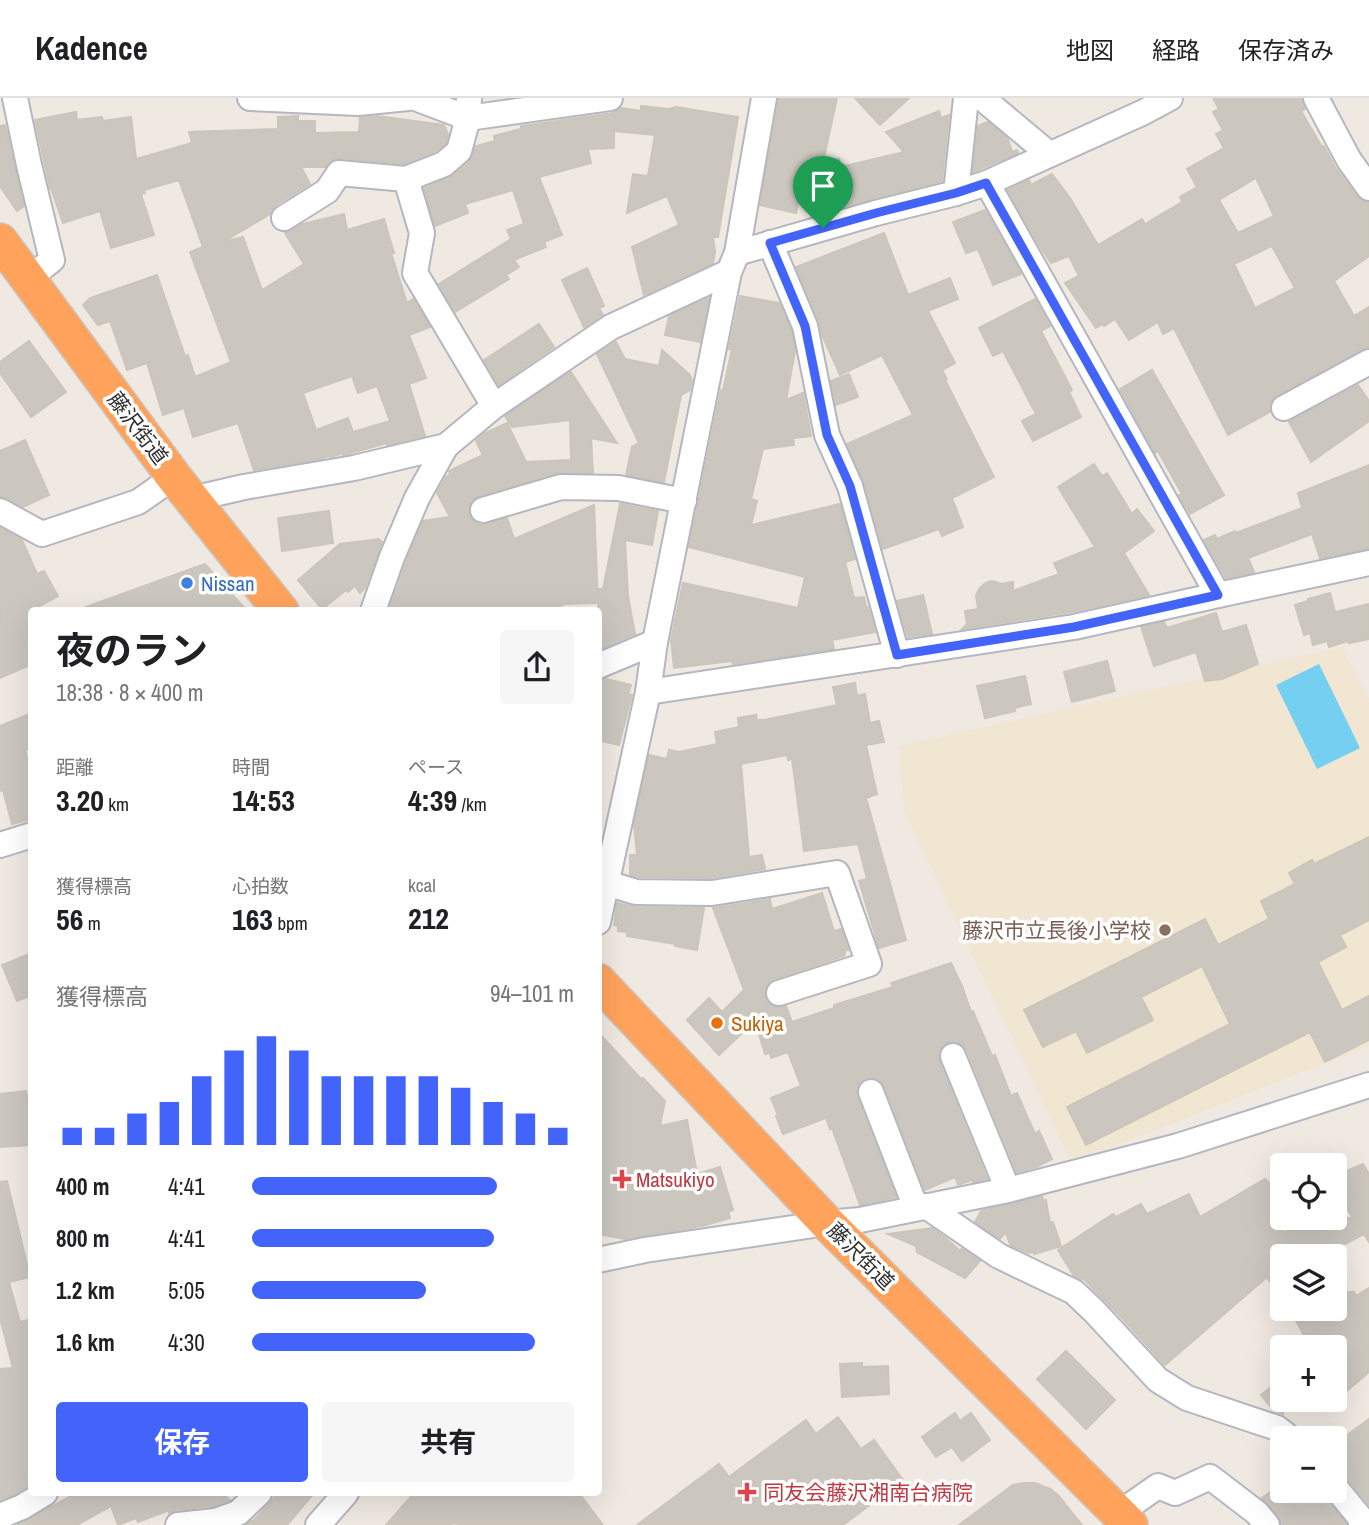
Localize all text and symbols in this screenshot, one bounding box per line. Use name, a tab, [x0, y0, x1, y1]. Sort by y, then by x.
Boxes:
text: Kadence	[35, 26, 148, 70]
text: 地図	[1066, 34, 1114, 66]
text: 経路	[1152, 34, 1200, 66]
text: 保存済み	[1238, 34, 1334, 66]
pin	[793, 156, 853, 228]
icon: arrive	[804, 167, 842, 205]
street label: 藤沢街道	[101, 386, 175, 470]
place label: Nissan	[201, 569, 255, 598]
marker: Nissan	[179, 575, 195, 591]
text: 夜のラン	[56, 625, 208, 676]
button: share	[500, 630, 574, 704]
text: 18:38 · 8 × 400 m	[56, 677, 203, 708]
text: 距離	[56, 754, 94, 780]
text: 時間	[232, 754, 270, 780]
text: ペース	[408, 754, 464, 780]
text: 3.20	[56, 780, 104, 820]
text: 14:53	[232, 780, 295, 820]
text: 4:39	[408, 780, 457, 820]
text: km	[104, 791, 129, 817]
text: /km	[457, 791, 487, 817]
text: kcal	[408, 872, 436, 898]
text: 獲得標高	[56, 873, 132, 899]
text: 心拍数	[232, 873, 289, 899]
text: 212	[408, 898, 449, 938]
text: 56	[56, 899, 83, 939]
text: 163	[232, 899, 273, 939]
text: m	[83, 910, 101, 936]
text: bpm	[273, 910, 308, 936]
place label: 藤沢市立長後小学校	[962, 916, 1151, 945]
marker: 藤沢市立長後小学校	[1157, 922, 1173, 938]
text: 94–101 m	[490, 978, 574, 1009]
text: 獲得標高	[56, 981, 148, 1012]
place label: Sukiya	[731, 1009, 784, 1038]
marker: Sukiya	[709, 1015, 725, 1031]
map controls	[1270, 1153, 1347, 1503]
button: locate	[1270, 1153, 1347, 1230]
place label: Matsukiyo	[636, 1165, 714, 1194]
text: 400 m	[56, 1171, 109, 1202]
text: 4:41	[168, 1171, 205, 1202]
marker: Matsukiyo	[614, 1171, 630, 1187]
street label: 藤沢街道	[821, 1216, 901, 1296]
text: 800 m	[56, 1223, 109, 1254]
text: 4:41	[168, 1223, 205, 1254]
button: layers	[1270, 1244, 1347, 1321]
text: 1.2 km	[56, 1275, 115, 1306]
text: 5:05	[168, 1275, 205, 1306]
text: 1.6 km	[56, 1327, 115, 1358]
text: 4:30	[168, 1327, 205, 1358]
button: +	[1270, 1335, 1347, 1412]
button: 保存	[56, 1402, 308, 1482]
button: 共有	[322, 1402, 574, 1482]
button: −	[1270, 1426, 1347, 1503]
place label: 同友会藤沢湘南台病院	[763, 1478, 973, 1507]
marker: 同友会藤沢湘南台病院	[737, 1482, 757, 1502]

